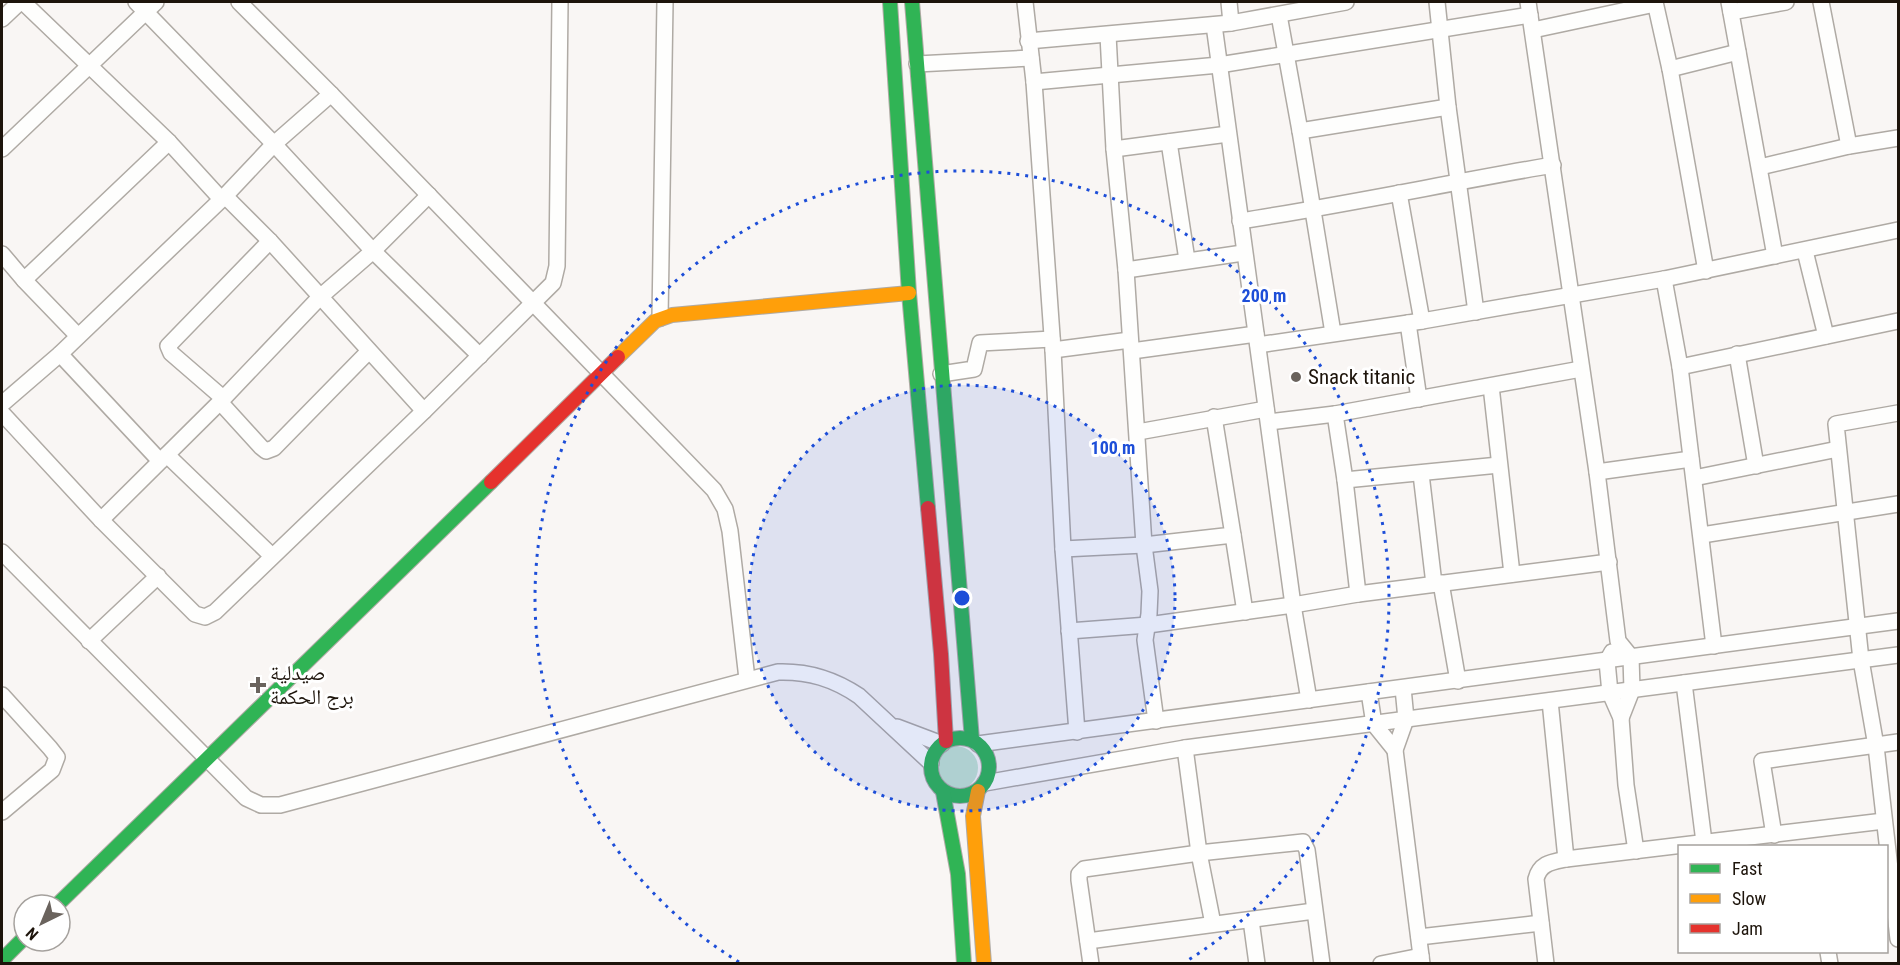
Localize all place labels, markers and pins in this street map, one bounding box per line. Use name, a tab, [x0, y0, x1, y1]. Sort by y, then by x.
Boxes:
place label: Snack titanic	[1308, 365, 1415, 389]
marker: Snack titanic	[1289, 370, 1303, 384]
centre of rings	[952, 588, 972, 608]
place label: صيدلية برج الحكمة	[270, 661, 354, 710]
marker: صيدلية برج الحكمة	[251, 678, 265, 692]

